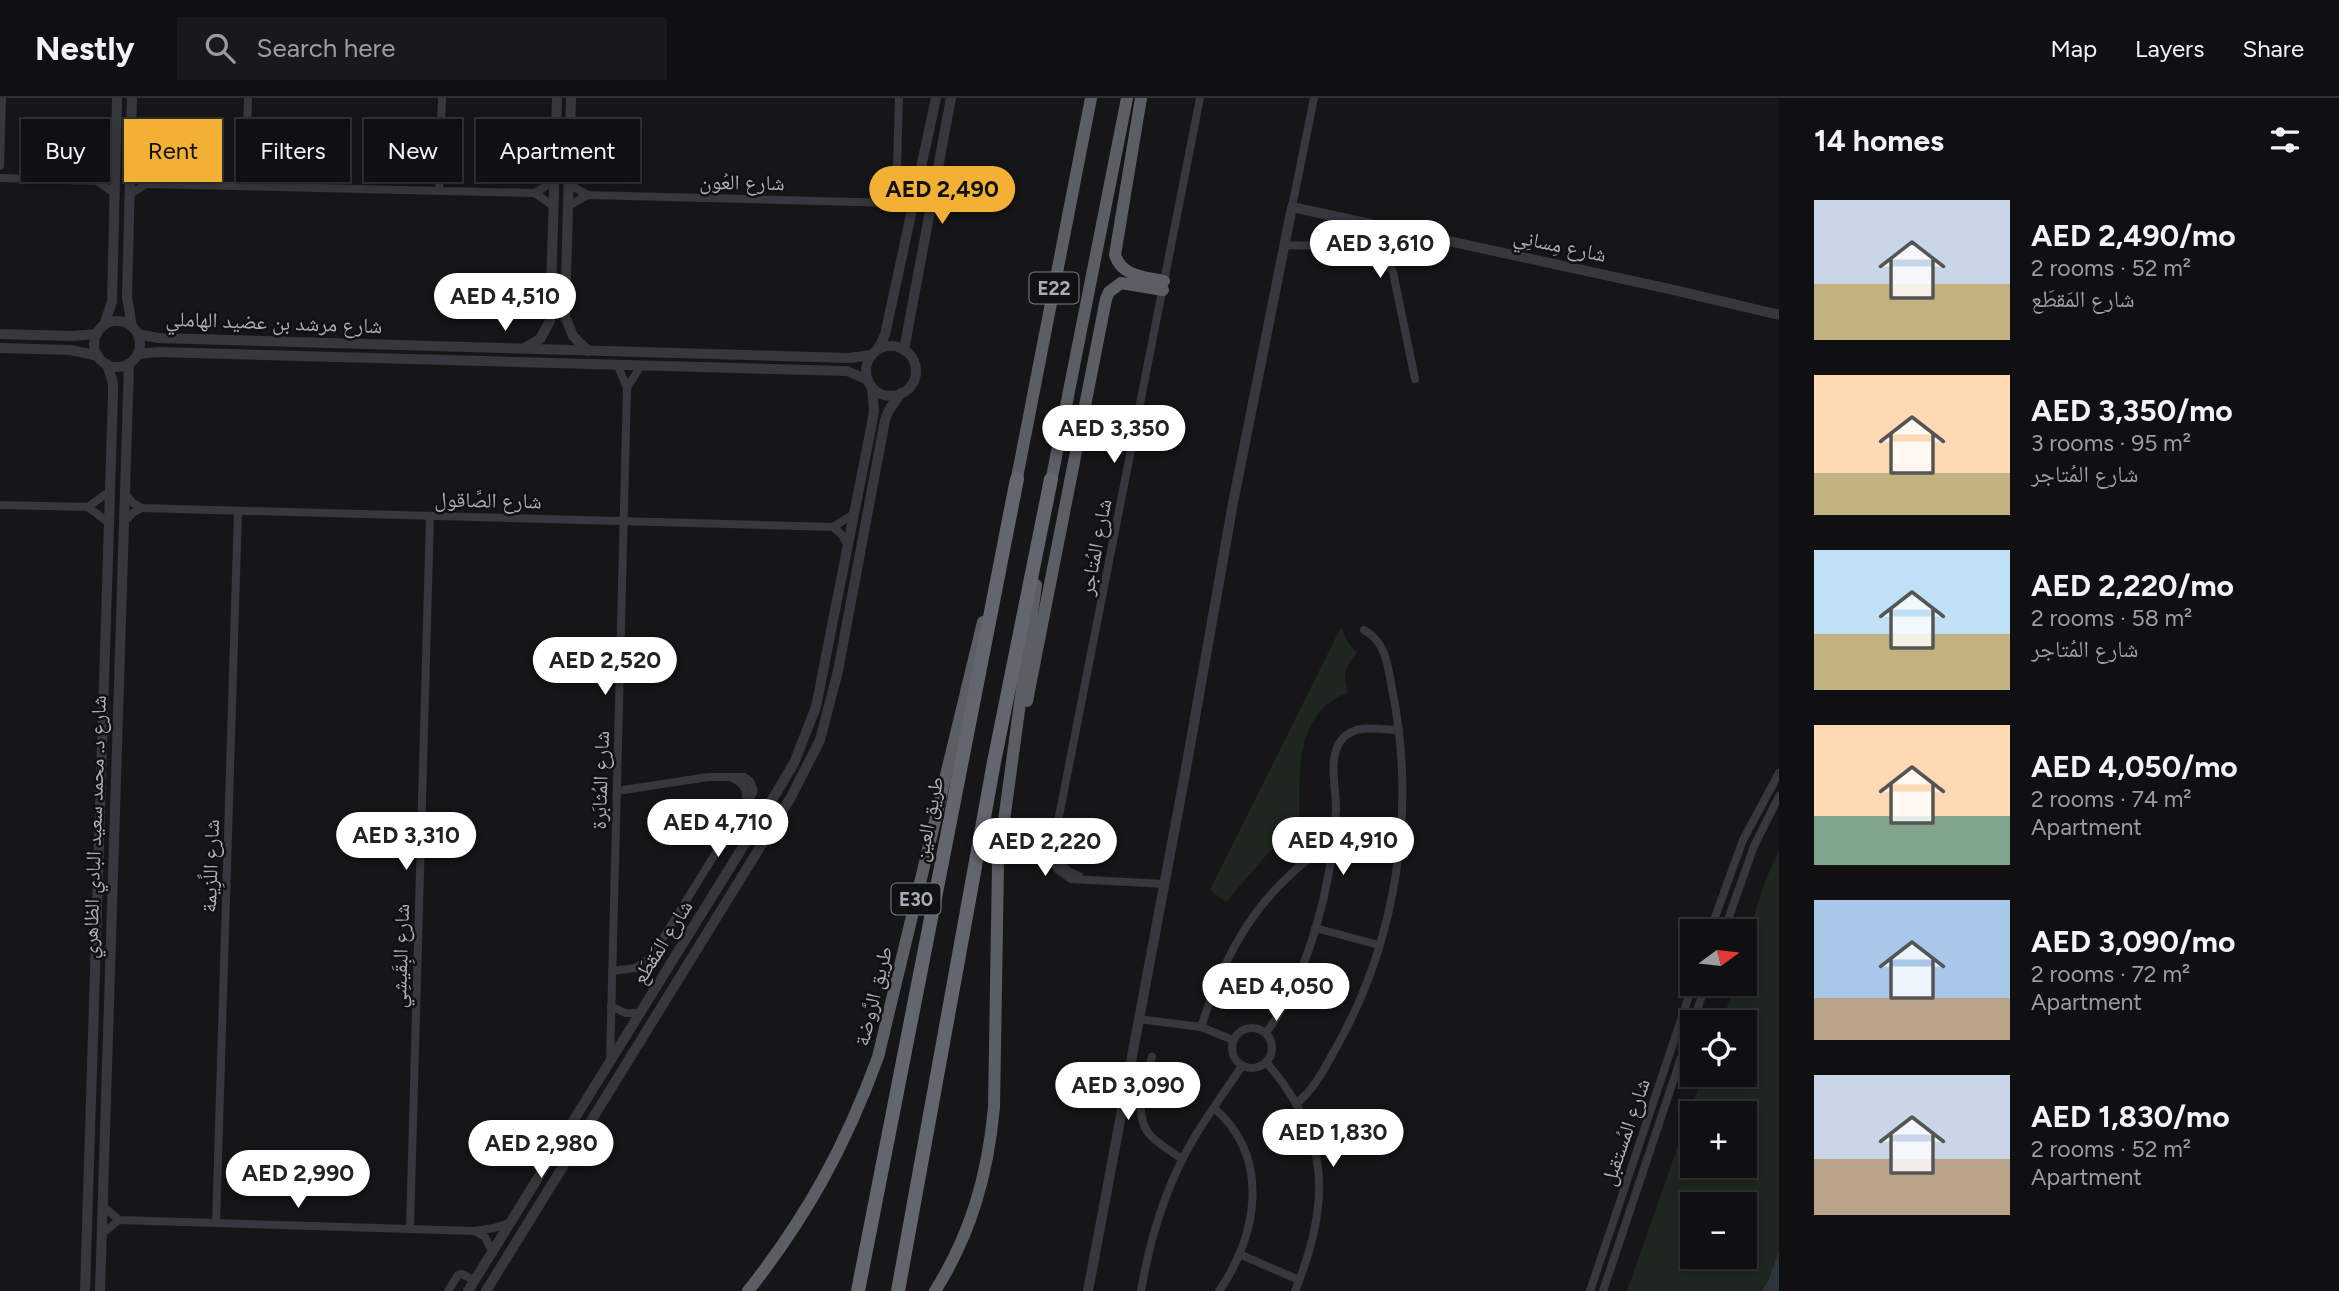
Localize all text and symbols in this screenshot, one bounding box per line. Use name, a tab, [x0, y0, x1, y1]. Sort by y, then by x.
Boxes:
search box	[177, 17, 667, 80]
text: Nestly	[35, 29, 135, 68]
icon: search	[201, 29, 239, 67]
text: Search here	[257, 32, 395, 64]
text: Map	[2050, 34, 2097, 63]
text: Layers	[2135, 34, 2204, 63]
text: Share	[2242, 34, 2304, 63]
chip: Buy	[21, 119, 110, 182]
chip: Rent	[124, 119, 222, 182]
chip: Filters	[236, 119, 350, 182]
chip: New	[364, 119, 462, 182]
chip: Apartment	[476, 119, 640, 182]
icon: filters	[2266, 121, 2304, 159]
text: 14 homes	[1814, 122, 1944, 159]
pin: AED 2,490	[862, 166, 1022, 226]
street label: شارع العُون	[699, 169, 785, 196]
text: AED 2,490	[885, 175, 999, 203]
text: AED 2,490/mo	[2031, 217, 2236, 254]
pin: AED 3,610	[1300, 220, 1460, 280]
street label: شارع مِسانِي	[1510, 223, 1609, 271]
icon: home	[1870, 228, 1954, 312]
text: AED 3,610	[1326, 229, 1434, 257]
text: 2 rooms · 52 m²	[2031, 254, 2191, 282]
road number: E22	[1030, 272, 1078, 304]
pin: AED 4,510	[425, 274, 585, 333]
text: AED 4,510	[450, 282, 560, 310]
text: شارع المَقطَع	[2031, 285, 2135, 313]
street label: شارع مرشد بن عضيد الهاملي	[165, 306, 383, 343]
text: AED 3,350/mo	[2031, 392, 2233, 429]
icon: home	[1870, 403, 1954, 487]
pin: AED 3,350	[1034, 406, 1194, 465]
text: AED 3,350	[1058, 414, 1170, 442]
text: 3 rooms · 95 m²	[2031, 429, 2191, 457]
text: شارع المُتاجر	[2031, 460, 2138, 488]
street label: شارع الصَّاقول	[434, 487, 542, 514]
street label: شارع المُتاجر	[1073, 497, 1118, 599]
text: AED 2,220/mo	[2031, 567, 2234, 604]
icon: home	[1870, 578, 1954, 662]
text: 2 rooms · 58 m²	[2031, 604, 2192, 632]
text: شارع المُتاجر	[2031, 635, 2138, 663]
pin: AED 2,520	[525, 638, 685, 697]
text: AED 2,520	[549, 646, 661, 674]
street label: شارع د. محمد سعيد البادي الظاهري	[77, 695, 115, 959]
street label: شارع المُثابَرة	[586, 730, 615, 830]
text: AED 4,050/mo	[2031, 748, 2238, 785]
icon: home	[1870, 753, 1954, 837]
street label: طريق العين	[908, 774, 949, 864]
text: 2 rooms · 74 m²	[2031, 785, 2192, 813]
pin: AED 4,710	[638, 800, 798, 859]
text: AED 4,710	[663, 808, 773, 836]
pin: AED 3,310	[326, 812, 486, 872]
text: Apartment	[2031, 813, 2142, 841]
pin: AED 2,220	[965, 818, 1125, 878]
pin: AED 4,910	[1263, 818, 1423, 877]
street label: شارع اللِّزِيمة	[194, 819, 228, 913]
text: AED 3,310	[352, 821, 460, 849]
text: AED 4,910	[1288, 826, 1398, 854]
text: AED 2,220	[989, 827, 1101, 855]
road number: E30	[892, 884, 940, 914]
street label: شارع المَقطَع	[626, 895, 699, 989]
street label: شارع البِقَيشِي	[386, 903, 419, 1009]
north arrow	[1680, 919, 1757, 996]
map controls	[1680, 919, 1757, 1269]
text: AED 3,090/mo	[2031, 923, 2235, 960]
icon: home	[1870, 928, 1954, 1012]
street label: طريق الرَّوضة	[849, 943, 898, 1049]
text: 2 rooms · 72 m²	[2031, 960, 2190, 988]
pin: AED 4,050	[1196, 964, 1356, 1023]
text: AED 4,050	[1218, 972, 1334, 1000]
text: Apartment	[2031, 988, 2142, 1016]
button: locate	[1680, 1010, 1757, 1087]
pin: AED 3,090	[1048, 1062, 1208, 1122]
text: AED 3,090	[1071, 1071, 1185, 1099]
street label: شارع المُستقبل	[1595, 1075, 1656, 1189]
text: AED 1,830/mo	[2031, 1098, 2230, 1135]
button: +	[1680, 1101, 1757, 1178]
icon: home	[1870, 1103, 1954, 1187]
pin: AED 1,830	[1253, 1110, 1413, 1169]
text: AED 1,830	[1279, 1118, 1387, 1146]
pin: AED 2,980	[461, 1121, 621, 1180]
text: AED 2,980	[484, 1129, 598, 1157]
text: 2 rooms · 52 m²	[2031, 1135, 2191, 1163]
pin: AED 2,990	[218, 1150, 378, 1210]
text: AED 2,990	[242, 1159, 354, 1187]
text: Apartment	[2031, 1163, 2142, 1191]
button: −	[1680, 1192, 1757, 1269]

